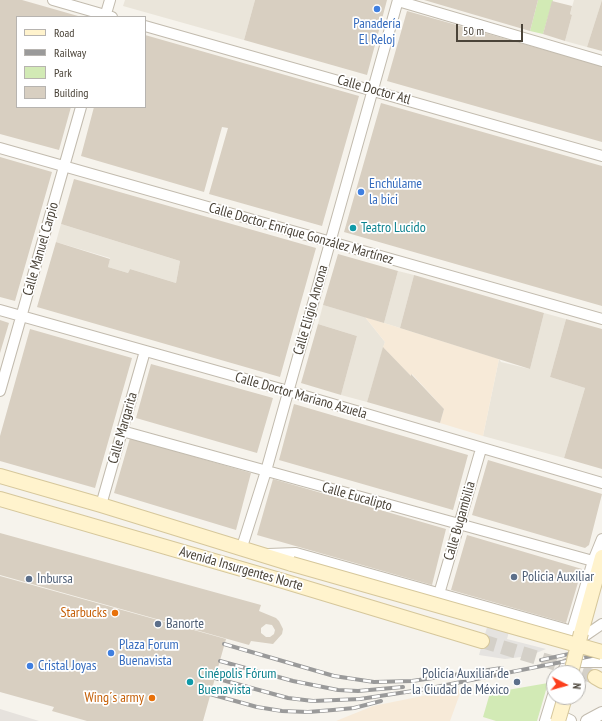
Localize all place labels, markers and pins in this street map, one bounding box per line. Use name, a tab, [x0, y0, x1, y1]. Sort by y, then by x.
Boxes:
marker: Panadería El Reloj	[372, 4, 382, 14]
place label: Panadería El Reloj	[353, 16, 401, 48]
place label: Enchúlame la bici	[369, 176, 422, 208]
marker: Enchúlame la bici	[356, 187, 366, 197]
place label: Teatro Lucido	[361, 220, 426, 236]
marker: Teatro Lucido	[348, 223, 358, 233]
place label: Policia Auxiliar	[522, 569, 594, 585]
place label: Inbursa	[37, 571, 73, 587]
marker: Policia Auxiliar	[509, 572, 519, 582]
marker: Inbursa	[24, 574, 34, 584]
place label: Starbucks	[60, 605, 107, 621]
marker: Starbucks	[110, 608, 120, 618]
place label: Banorte	[166, 616, 204, 632]
marker: Banorte	[153, 619, 163, 629]
place label: Plaza Forum Buenavista	[119, 637, 179, 670]
marker: Plaza Forum Buenavista	[106, 648, 116, 658]
place label: Cristal Joyas	[38, 658, 96, 674]
marker: Cristal Joyas	[25, 661, 35, 671]
place label: Cinépolis Fórum Buenavista	[198, 666, 276, 698]
place label: Policía Auxiliar de la Ciudad de México	[412, 666, 509, 698]
marker: Cinépolis Fórum Buenavista	[185, 677, 195, 687]
marker: Policía Auxiliar de la Ciudad de México	[512, 677, 522, 687]
place label: Wing´s army	[84, 690, 144, 706]
marker: Wing´s army	[147, 693, 157, 703]

